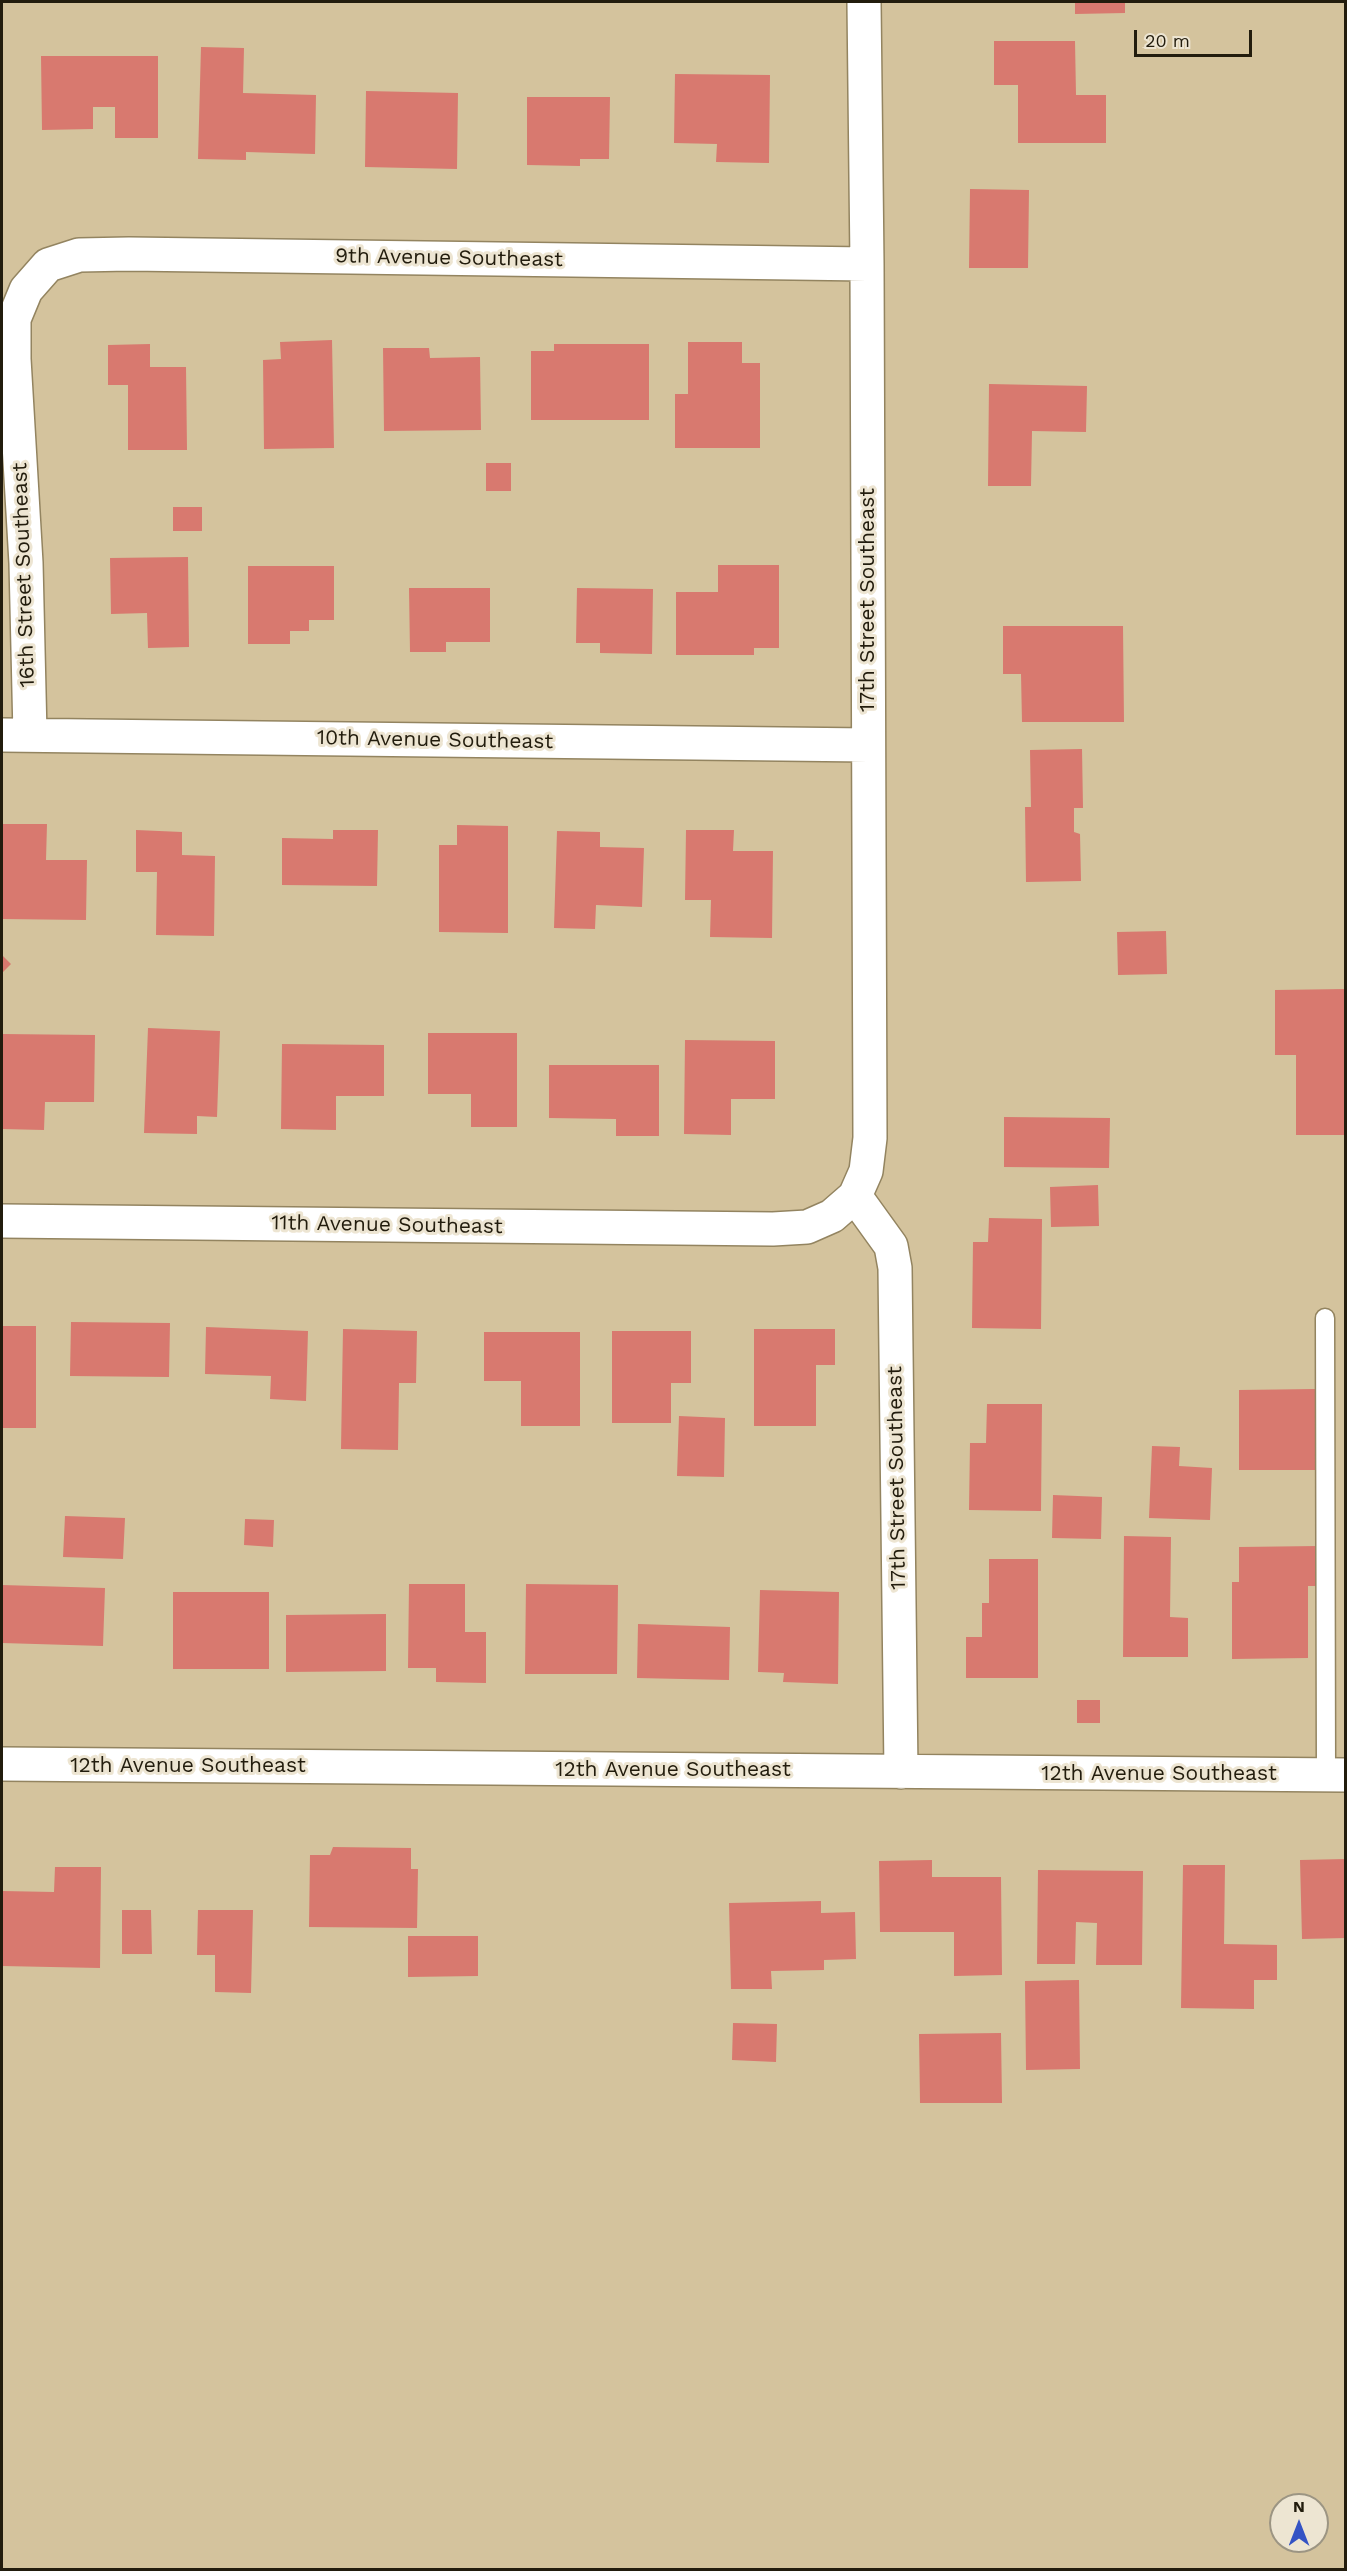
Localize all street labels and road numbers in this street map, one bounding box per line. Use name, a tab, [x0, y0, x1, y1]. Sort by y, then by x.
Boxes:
street label: 9th Avenue Southeast	[335, 243, 563, 273]
street label: 16th Street Southeast	[7, 462, 41, 688]
street label: 17th Street Southeast	[855, 488, 881, 712]
street label: 10th Avenue Southeast	[317, 725, 553, 755]
street label: 11th Avenue Southeast	[271, 1210, 503, 1240]
street label: 17th Street Southeast	[882, 1366, 912, 1590]
street label: 12th Avenue Southeast	[70, 1753, 306, 1779]
street label: 12th Avenue Southeast	[555, 1757, 791, 1783]
street label: 12th Avenue Southeast	[1041, 1761, 1277, 1787]

